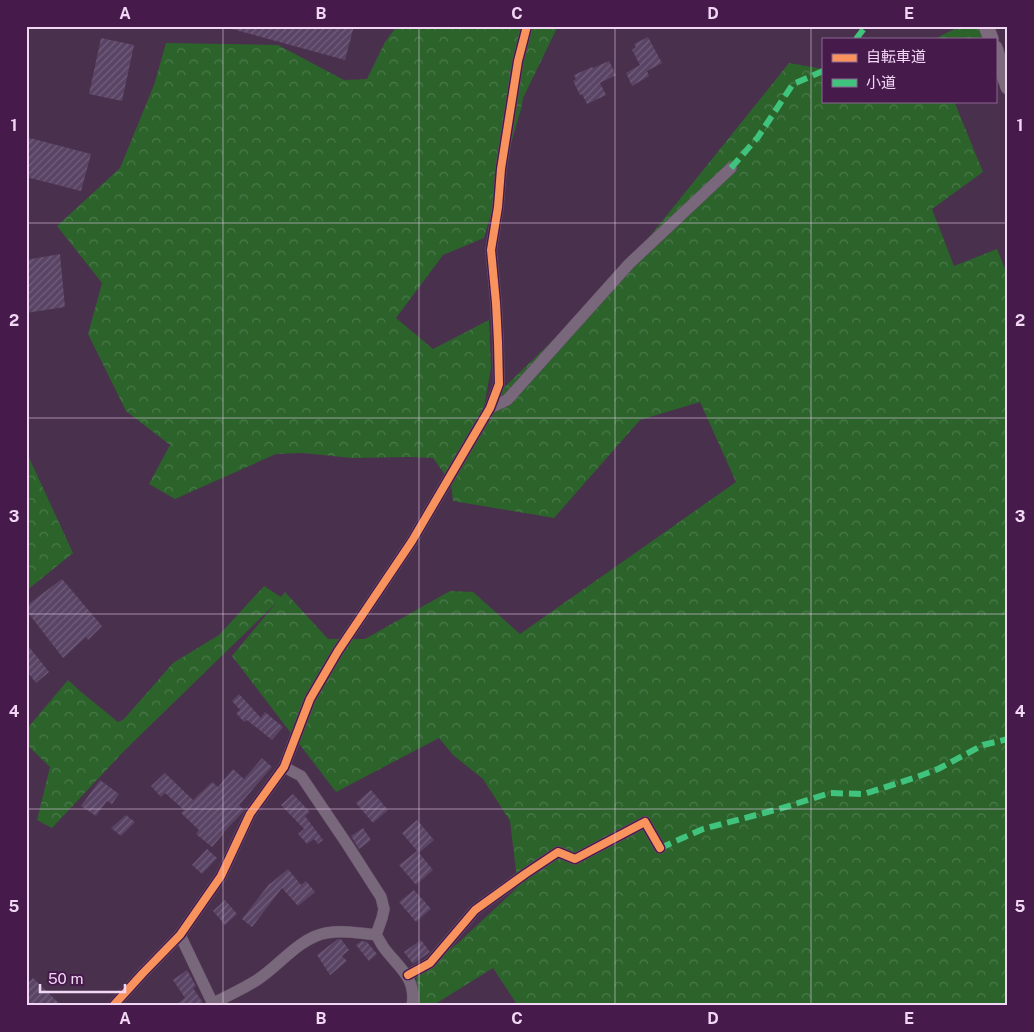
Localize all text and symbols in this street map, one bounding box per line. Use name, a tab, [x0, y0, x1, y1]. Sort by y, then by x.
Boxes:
text: A	[119, 4, 131, 23]
text: B	[316, 4, 327, 23]
text: C	[511, 4, 523, 23]
text: D	[707, 4, 719, 23]
text: E	[904, 4, 914, 23]
legend	[822, 38, 996, 102]
text: 自転車道	[866, 48, 926, 65]
text: 小道	[866, 74, 896, 91]
text: 1	[11, 116, 17, 135]
text: 1	[1017, 116, 1023, 135]
text: 2	[9, 311, 19, 330]
text: 2	[1015, 311, 1025, 330]
text: 3	[9, 507, 19, 526]
text: 3	[1015, 507, 1025, 526]
text: 4	[9, 702, 20, 721]
text: 4	[1015, 702, 1026, 721]
text: 5	[9, 897, 20, 916]
text: 5	[1015, 897, 1026, 916]
scale bar	[40, 962, 125, 994]
text: 50 m	[48, 970, 83, 987]
text: A	[119, 1009, 131, 1028]
text: B	[316, 1009, 327, 1028]
text: C	[511, 1009, 523, 1028]
text: D	[707, 1009, 719, 1028]
text: E	[904, 1009, 914, 1028]

